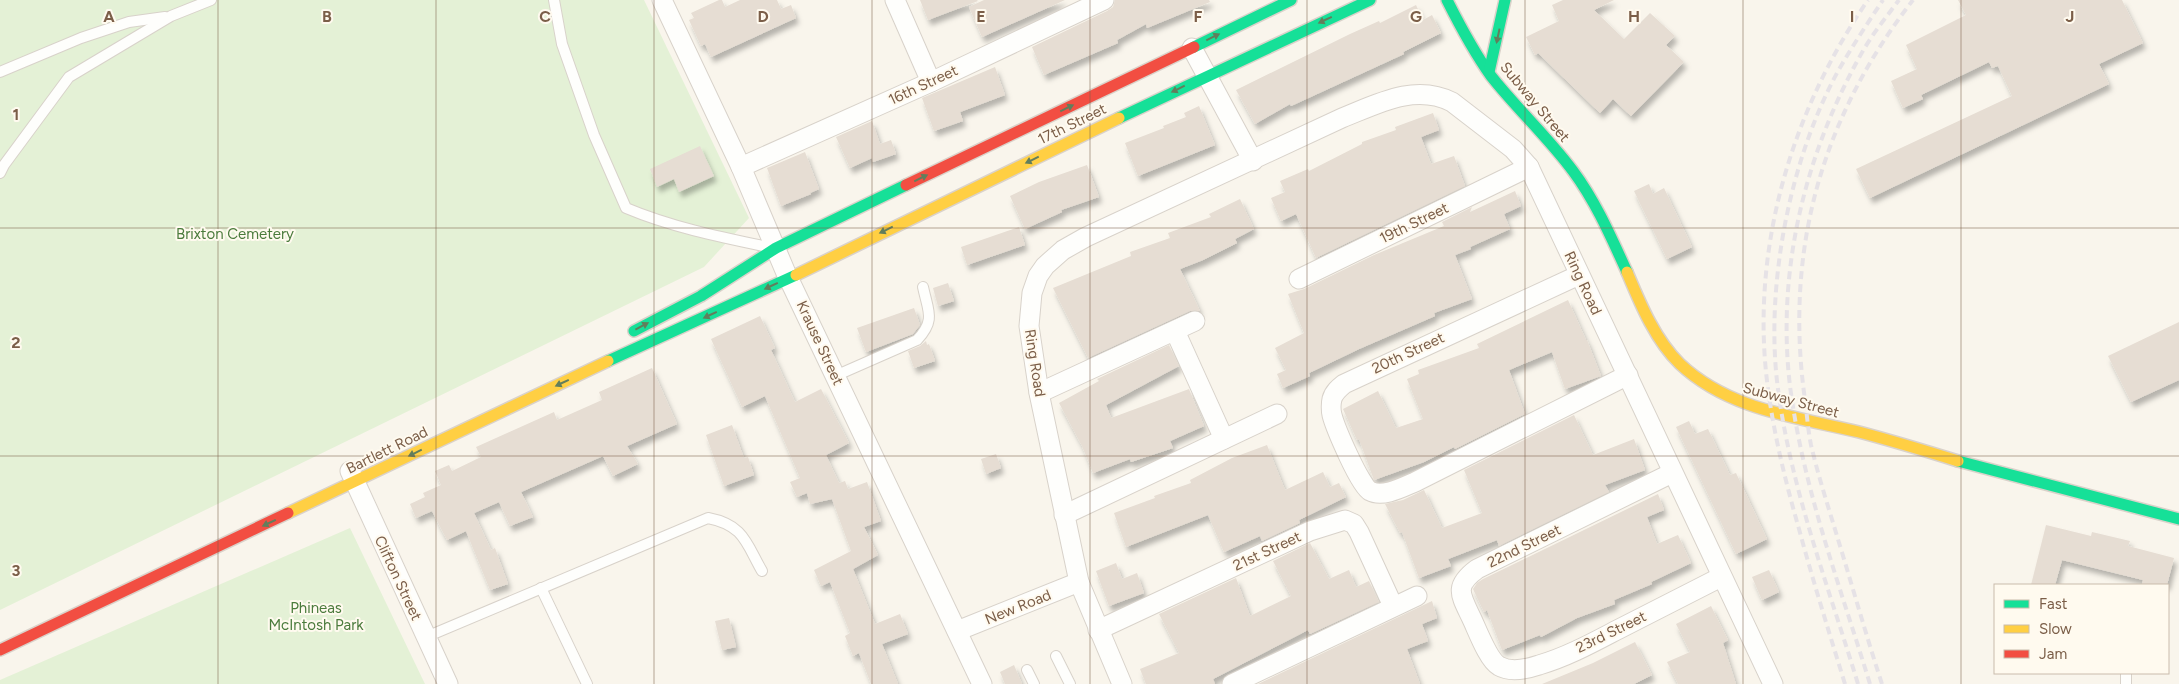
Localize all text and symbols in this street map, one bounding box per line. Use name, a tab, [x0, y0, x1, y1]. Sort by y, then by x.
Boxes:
text: A	[103, 7, 115, 26]
text: B	[322, 7, 332, 26]
text: C	[539, 7, 551, 26]
text: D	[757, 7, 769, 26]
text: E	[976, 7, 986, 26]
text: F	[1194, 7, 1203, 26]
text: G	[1410, 7, 1422, 26]
text: H	[1628, 7, 1640, 26]
text: I	[1850, 7, 1854, 26]
text: J	[2066, 7, 2074, 26]
one-way arrow	[1318, 16, 1333, 25]
one-way arrow	[1493, 29, 1501, 45]
one-way arrow	[1206, 33, 1221, 42]
street label: Subway Street	[1496, 58, 1574, 146]
street label: 16th Street	[885, 61, 961, 109]
one-way arrow	[1171, 85, 1185, 93]
street label: 17th Street	[1035, 100, 1109, 148]
one-way arrow	[1060, 104, 1074, 112]
text: 1	[13, 105, 19, 124]
one-way arrow	[1025, 156, 1039, 164]
one-way arrow	[914, 174, 928, 182]
street label: 19th Street	[1377, 198, 1452, 247]
park label: Brixton Cemetery	[176, 225, 294, 243]
one-way arrow	[878, 226, 893, 235]
street label: Ring Road	[1560, 248, 1606, 318]
one-way arrow	[764, 283, 778, 291]
street label: Krause Street	[793, 298, 848, 388]
one-way arrow	[702, 311, 717, 319]
one-way arrow	[635, 322, 650, 330]
street label: Ring Road	[1021, 328, 1049, 398]
street label: 20th Street	[1369, 328, 1447, 378]
text: 2	[11, 333, 21, 352]
one-way arrow	[555, 379, 569, 387]
street label: Subway Street	[1741, 379, 1841, 422]
street label: Bartlett Road	[343, 422, 431, 478]
one-way arrow	[408, 449, 422, 457]
one-way arrow	[261, 519, 276, 527]
street label: 22nd Street	[1484, 520, 1564, 572]
street label: 21st Street	[1230, 527, 1304, 575]
street label: Clifton Street	[370, 533, 426, 624]
text: 3	[12, 561, 21, 580]
legend	[1994, 584, 2169, 674]
street label: New Road	[982, 586, 1054, 628]
text: Fast	[2039, 595, 2068, 613]
park label: Phineas McIntosh Park	[268, 599, 364, 634]
street label: 23rd Street	[1573, 607, 1649, 657]
text: Slow	[2039, 620, 2072, 638]
text: Jam	[2039, 645, 2067, 663]

